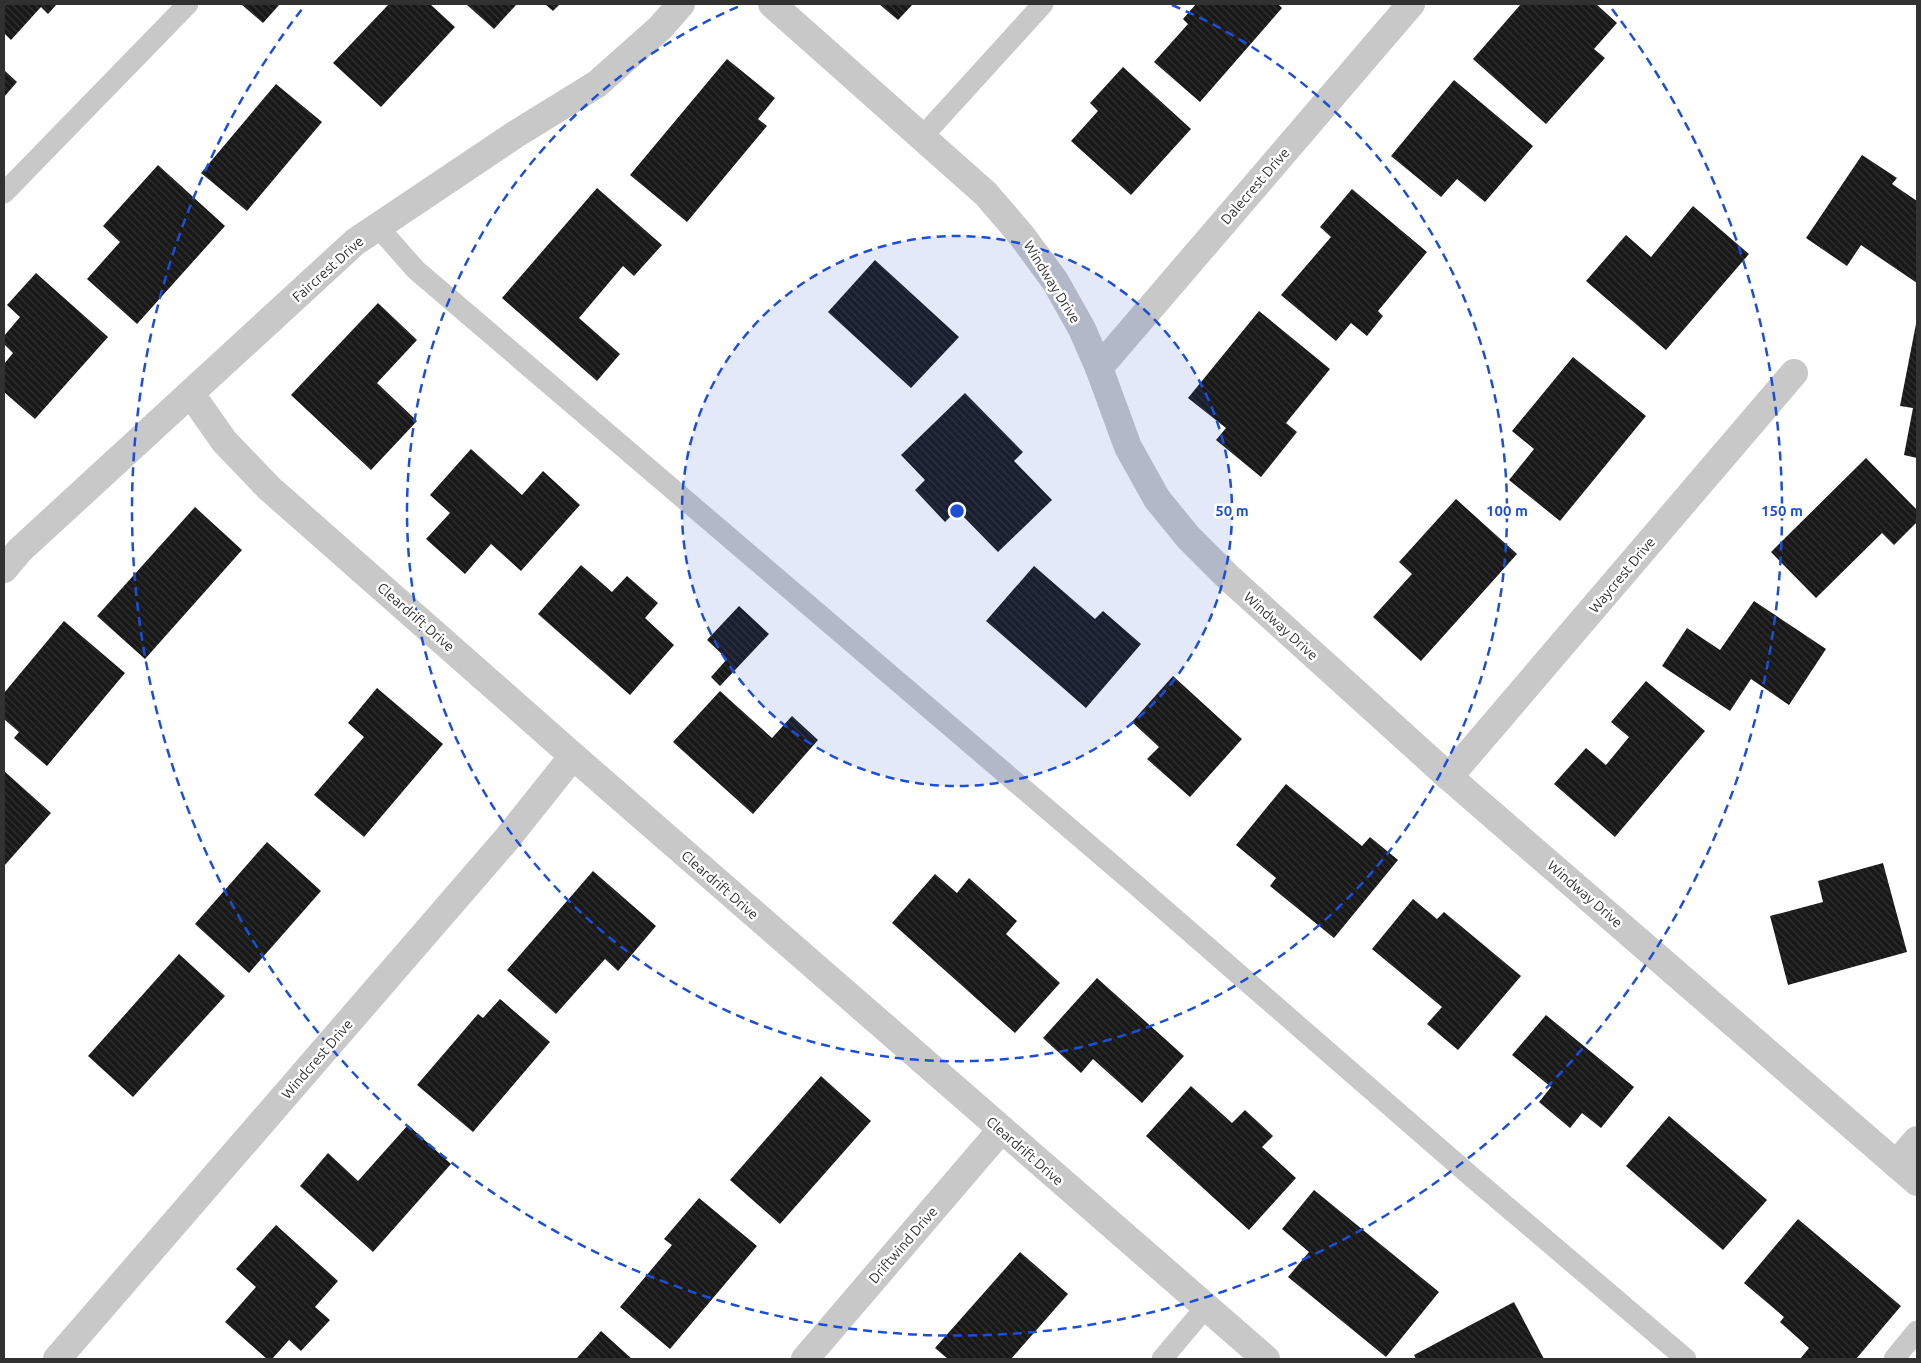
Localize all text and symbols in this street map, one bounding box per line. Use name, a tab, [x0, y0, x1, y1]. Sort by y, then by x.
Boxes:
street label: Dalecrest Drive	[1218, 145, 1292, 227]
street label: Faircrest Drive	[289, 233, 367, 305]
street label: Windway Drive	[1020, 238, 1084, 326]
centre of rings	[948, 502, 966, 520]
text: 50 m	[1215, 502, 1249, 519]
text: 100 m	[1486, 502, 1528, 519]
text: 150 m	[1761, 502, 1803, 519]
street label: Waycrest Drive	[1586, 534, 1658, 616]
street label: Cleardrift Drive	[374, 579, 458, 655]
street label: Windway Drive	[1241, 589, 1321, 663]
street label: Cleardrift Drive	[678, 847, 762, 923]
street label: Windway Drive	[1544, 857, 1626, 931]
street label: Windcrest Drive	[278, 1016, 356, 1102]
street label: Cleardrift Drive	[983, 1113, 1067, 1189]
street label: Driftwind Drive	[865, 1203, 941, 1287]

